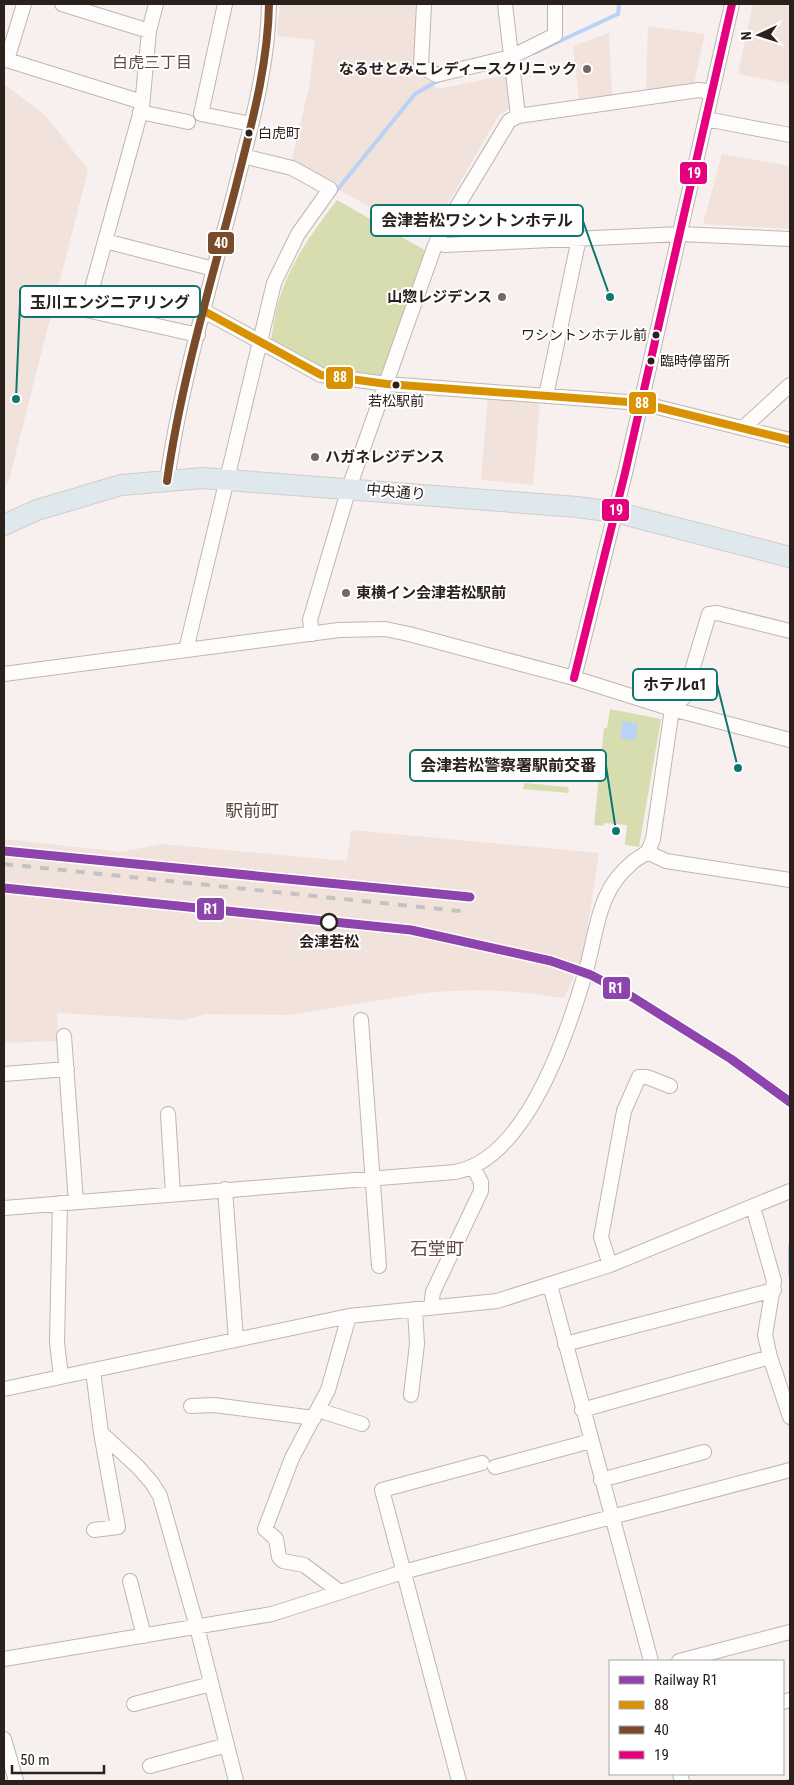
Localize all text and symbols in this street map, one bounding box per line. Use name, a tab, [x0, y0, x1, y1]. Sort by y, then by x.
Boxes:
north arrow	[734, 10, 784, 60]
text: N	[738, 31, 754, 41]
district label: 白虎三丁目	[112, 53, 192, 72]
place label: なるせとみこレディースクリニック	[339, 60, 577, 78]
marker: なるせとみこレディースクリニック	[581, 63, 593, 75]
place label: 白虎町	[258, 125, 300, 141]
marker: 白虎町	[244, 128, 254, 138]
line badge: 19	[679, 161, 708, 185]
text: 19	[687, 165, 701, 181]
callout: 会津若松ワシントンホテル	[371, 205, 583, 236]
text: 会津若松ワシントンホテル	[381, 211, 573, 230]
line badge: 40	[207, 231, 235, 255]
text: 40	[214, 235, 228, 251]
callout: 玉川エンジニアリング	[20, 286, 200, 317]
place label: 山惣レジデンス	[387, 288, 492, 306]
marker: 山惣レジデンス	[496, 291, 508, 303]
text: 玉川エンジニアリング	[30, 293, 190, 312]
place label: ワシントンホテル前	[521, 327, 647, 343]
marker: ワシントンホテル前	[651, 330, 661, 340]
place label: 臨時停留所	[660, 353, 730, 369]
marker: 臨時停留所	[646, 356, 656, 366]
line badge: 88	[325, 366, 354, 390]
text: 88	[333, 369, 347, 385]
marker: 若松駅前	[391, 380, 401, 390]
line badge: 88	[628, 391, 657, 415]
place label: 若松駅前	[368, 393, 424, 409]
text: 88	[635, 395, 649, 411]
place label: ハガネレジデンス	[325, 448, 445, 466]
marker: ハガネレジデンス	[309, 451, 321, 463]
street label: 中央通り	[365, 480, 427, 504]
line badge: 19	[601, 498, 630, 522]
text: 19	[609, 502, 623, 518]
place label: 東横イン会津若松駅前	[356, 584, 506, 602]
marker: 東横イン会津若松駅前	[340, 587, 352, 599]
callout: ホテルα1	[633, 669, 717, 700]
text: ホテルα1	[643, 675, 707, 694]
callout: 会津若松警察署駅前交番	[410, 750, 606, 781]
text: 会津若松警察署駅前交番	[420, 756, 596, 775]
district label: 駅前町	[225, 800, 279, 821]
line badge: R1	[196, 897, 225, 921]
text: R1	[204, 901, 218, 917]
marker: 会津若松	[320, 913, 338, 931]
place label: 会津若松	[299, 933, 359, 951]
line badge: R1	[602, 976, 631, 1000]
text: R1	[609, 980, 623, 996]
district label: 石堂町	[410, 1238, 464, 1259]
legend	[609, 1660, 784, 1775]
text: Railway R1	[654, 1671, 718, 1689]
text: 88	[654, 1696, 669, 1714]
text: 40	[654, 1721, 669, 1739]
scale bar	[12, 1742, 105, 1774]
text: 19	[654, 1746, 669, 1764]
text: 50 m	[20, 1751, 50, 1769]

